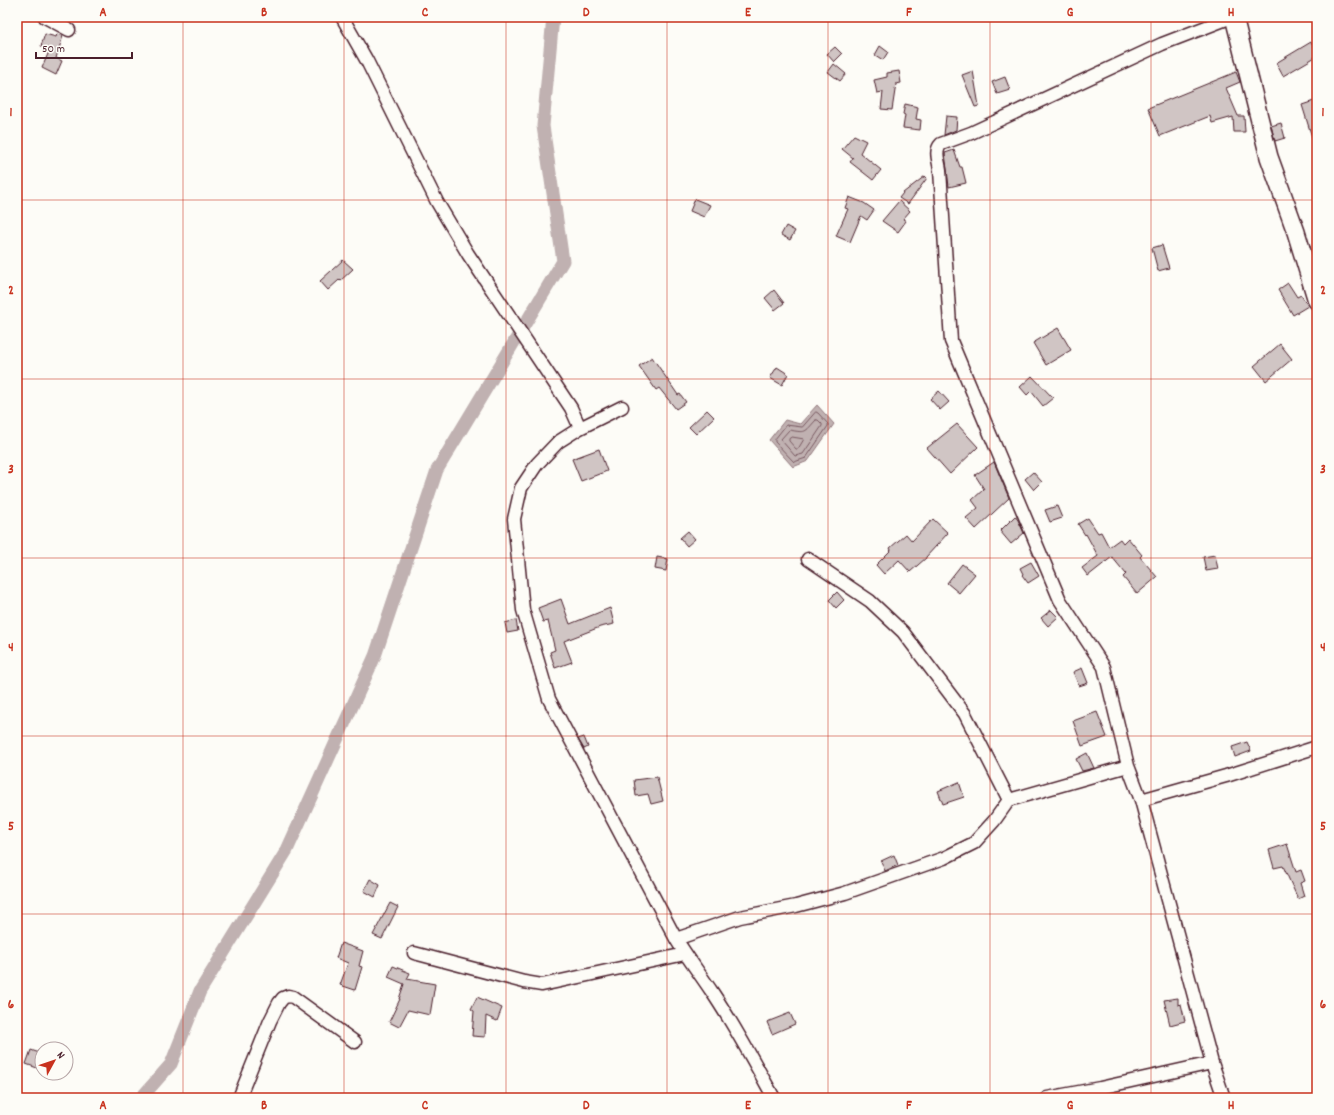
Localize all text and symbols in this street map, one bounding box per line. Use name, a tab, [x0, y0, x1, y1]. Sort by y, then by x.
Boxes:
text: A	[99, 4, 107, 23]
text: B	[261, 4, 267, 23]
text: C	[422, 4, 429, 23]
text: D	[583, 4, 590, 23]
text: E	[745, 4, 752, 23]
text: F	[906, 4, 912, 23]
text: G	[1067, 4, 1074, 23]
text: H	[1228, 4, 1235, 23]
scale bar	[36, 34, 132, 60]
text: 50 m	[42, 41, 65, 58]
text: 1	[10, 104, 13, 123]
text: 1	[1322, 104, 1325, 123]
text: 2	[8, 282, 14, 301]
text: 2	[1320, 282, 1326, 301]
text: 3	[8, 461, 14, 480]
text: 3	[1320, 461, 1326, 480]
text: 4	[8, 639, 14, 658]
text: 4	[1320, 639, 1326, 658]
text: 5	[8, 818, 14, 837]
text: 5	[1320, 818, 1326, 837]
text: 6	[8, 996, 15, 1015]
text: 6	[1320, 996, 1327, 1015]
north arrow	[34, 1041, 74, 1081]
text: N	[52, 1049, 68, 1064]
text: A	[99, 1097, 107, 1115]
text: B	[261, 1097, 267, 1115]
text: C	[422, 1097, 429, 1115]
text: D	[583, 1097, 590, 1115]
text: E	[745, 1097, 752, 1115]
text: F	[906, 1097, 912, 1115]
text: G	[1067, 1097, 1074, 1115]
text: H	[1228, 1097, 1235, 1115]

